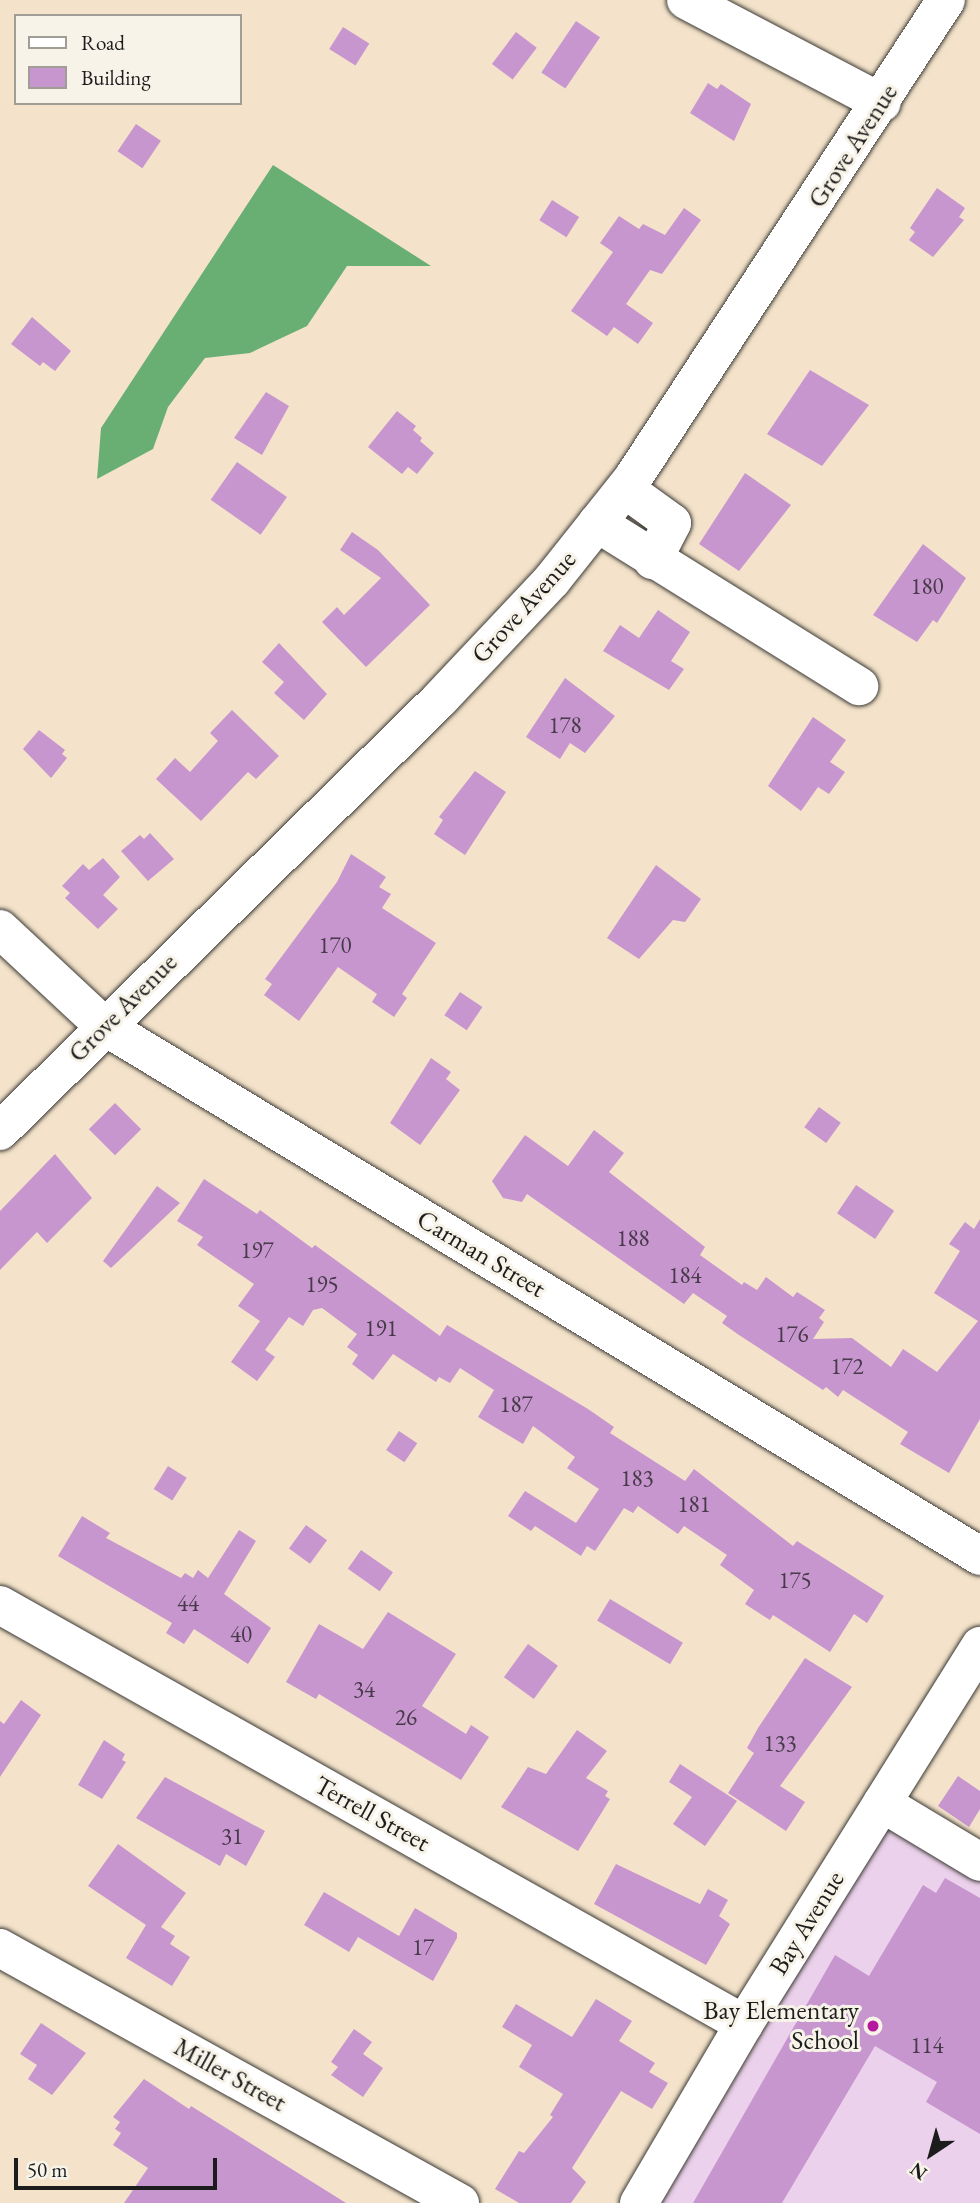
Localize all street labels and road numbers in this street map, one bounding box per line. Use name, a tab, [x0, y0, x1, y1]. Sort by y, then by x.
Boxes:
street label: Grove Avenue	[802, 78, 904, 214]
street label: Grove Avenue	[465, 544, 583, 670]
street label: Grove Avenue	[62, 947, 184, 1069]
street label: Carman Street	[411, 1204, 551, 1304]
street label: Terrell Street	[309, 1770, 435, 1858]
street label: Bay Avenue	[763, 1865, 851, 1981]
street label: Miller Street	[168, 2031, 292, 2119]

